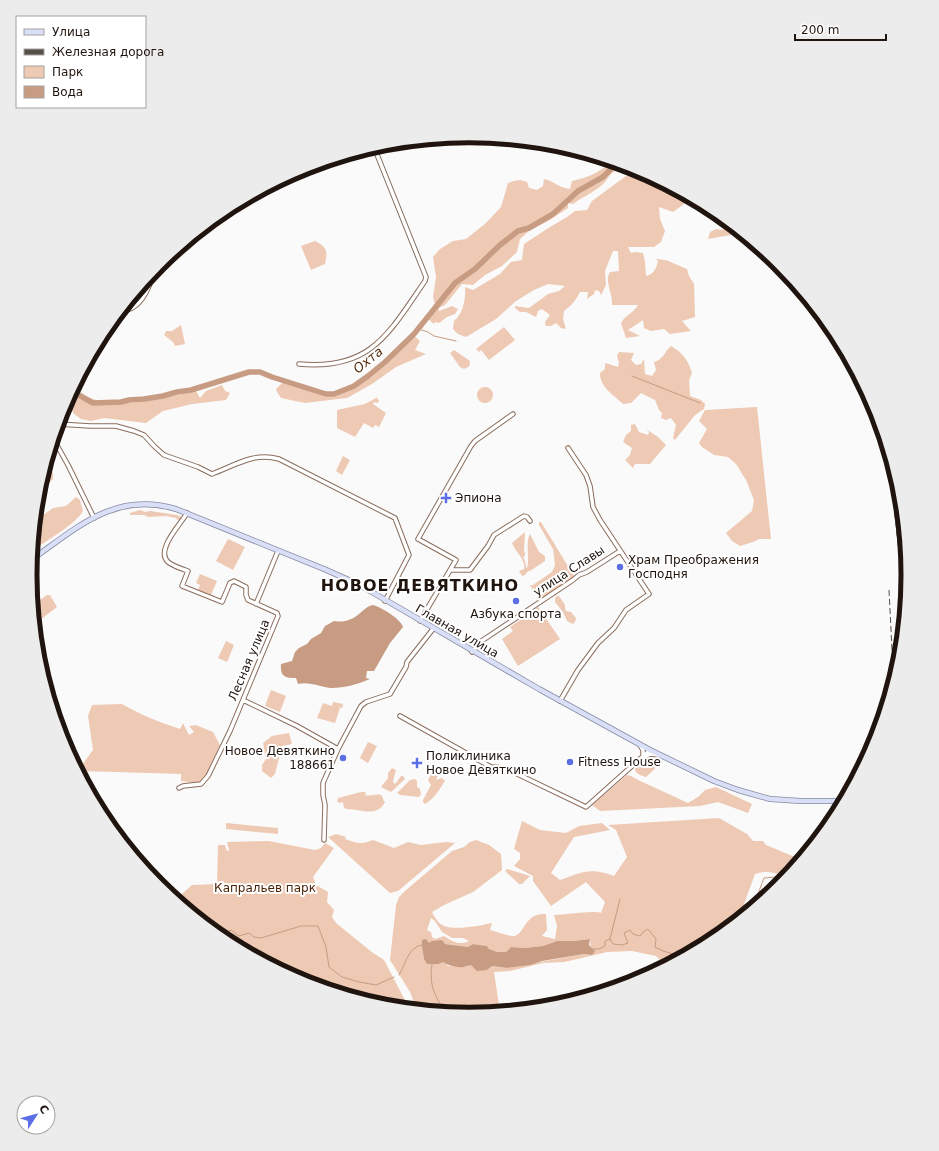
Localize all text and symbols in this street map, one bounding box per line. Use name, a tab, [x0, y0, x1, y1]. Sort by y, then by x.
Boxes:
legend	[16, 16, 146, 108]
scale bar	[795, 16, 886, 42]
text: 200 m	[801, 23, 839, 37]
text: Улица	[52, 25, 90, 39]
text: Железная дорога	[52, 45, 164, 59]
text: Парк	[52, 65, 83, 79]
text: Вода	[52, 85, 83, 99]
water label: Охта	[350, 344, 386, 376]
place label: Эпиона	[455, 491, 502, 505]
marker: Эпиона	[440, 492, 452, 504]
street label: улица Славы	[531, 543, 607, 599]
place label: Храм Преображения Господня	[628, 553, 759, 581]
marker: Храм Преображения Господня	[615, 562, 625, 572]
district label: НОВОЕ ДЕВЯТКИНО	[321, 576, 519, 595]
marker: Азбука спорта	[511, 596, 521, 606]
street label: Главная улица	[413, 602, 501, 660]
place label: Азбука спорта	[470, 607, 562, 621]
street label: Лесная улица	[225, 617, 273, 703]
place label: Новое Девяткино 188661	[225, 744, 335, 772]
place label: Поликлиника Новое Девяткино	[426, 749, 536, 777]
marker: Новое Девяткино 188661	[338, 753, 348, 763]
place label: Fitness House	[578, 755, 661, 769]
marker: Поликлиника Новое Девяткино	[411, 757, 423, 769]
marker: Fitness House	[565, 757, 575, 767]
park label: Капральев парк	[214, 881, 316, 895]
north arrow	[16, 1095, 56, 1135]
text: С	[36, 1102, 51, 1117]

